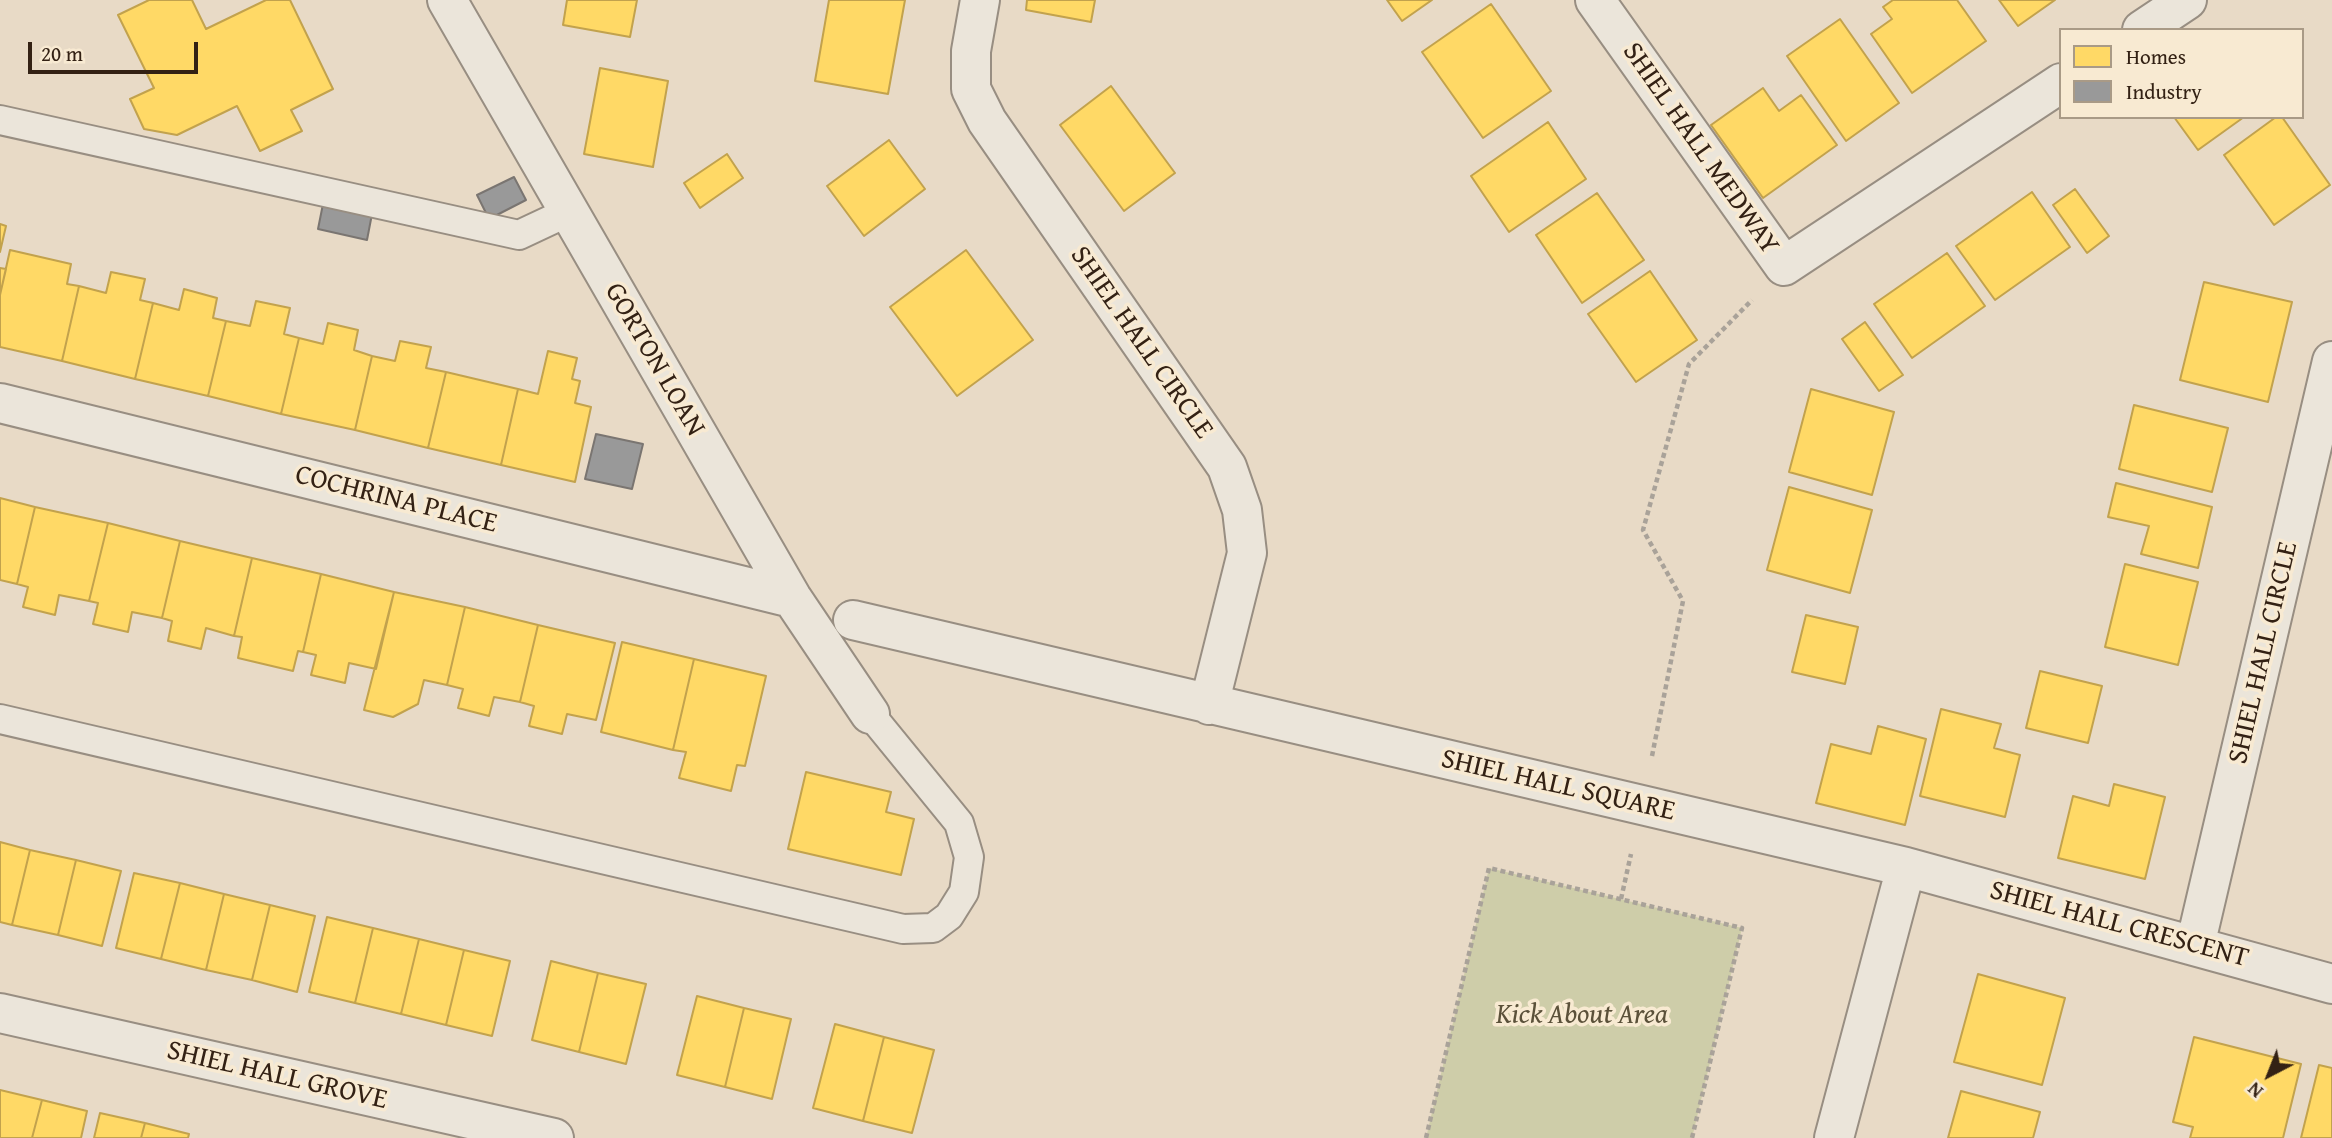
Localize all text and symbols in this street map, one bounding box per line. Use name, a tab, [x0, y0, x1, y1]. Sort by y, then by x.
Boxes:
scale bar	[32, 28, 201, 72]
legend	[2059, 28, 2304, 119]
street label: SHIEL HALL MEDWAY	[1614, 37, 1786, 261]
text: 20 m	[41, 38, 83, 69]
text: Homes	[2126, 41, 2186, 72]
text: Industry	[2126, 76, 2202, 107]
street label: SHIEL HALL CIRCLE	[1062, 240, 1220, 446]
street label: GORTON LOAN	[597, 277, 711, 443]
street label: COCHRINA PLACE	[292, 459, 500, 541]
street label: SHIEL HALL CIRCLE	[2222, 539, 2306, 767]
street label: SHIEL HALL SQUARE	[1438, 743, 1678, 829]
street label: SHIEL HALL CRESCENT	[1986, 874, 2252, 976]
park label: Kick About Area	[1496, 999, 1668, 1033]
street label: SHIEL HALL GROVE	[164, 1034, 390, 1118]
north arrow	[2234, 1040, 2304, 1110]
text: N	[2241, 1076, 2269, 1105]

